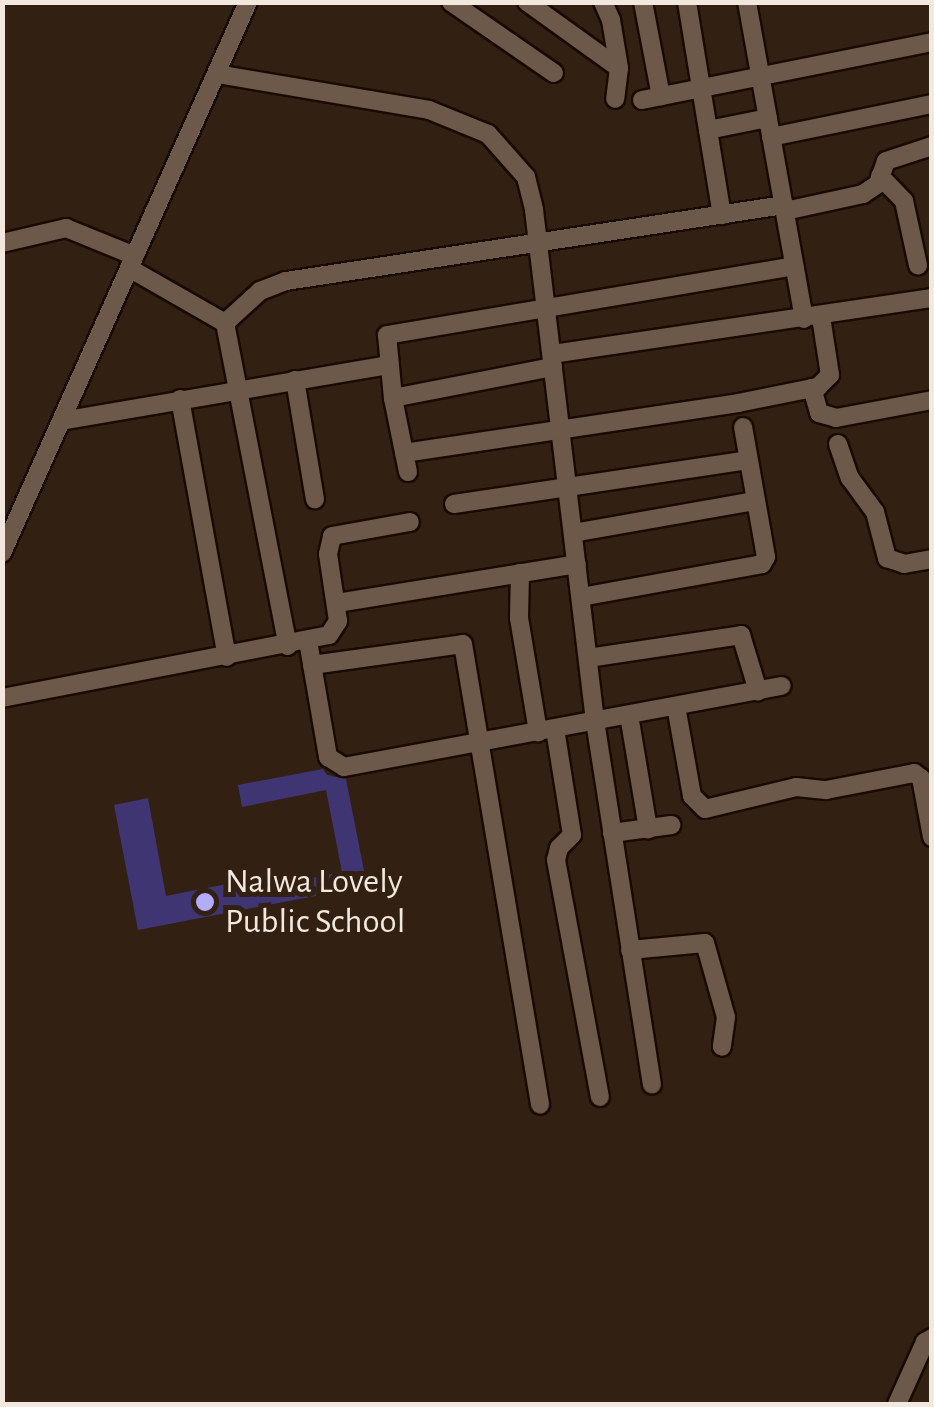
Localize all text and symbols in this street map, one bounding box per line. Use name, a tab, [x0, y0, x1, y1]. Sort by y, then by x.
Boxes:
place label: Nalwa Lovely Public School	[225, 861, 405, 943]
marker: Nalwa Lovely Public School	[194, 891, 216, 913]

